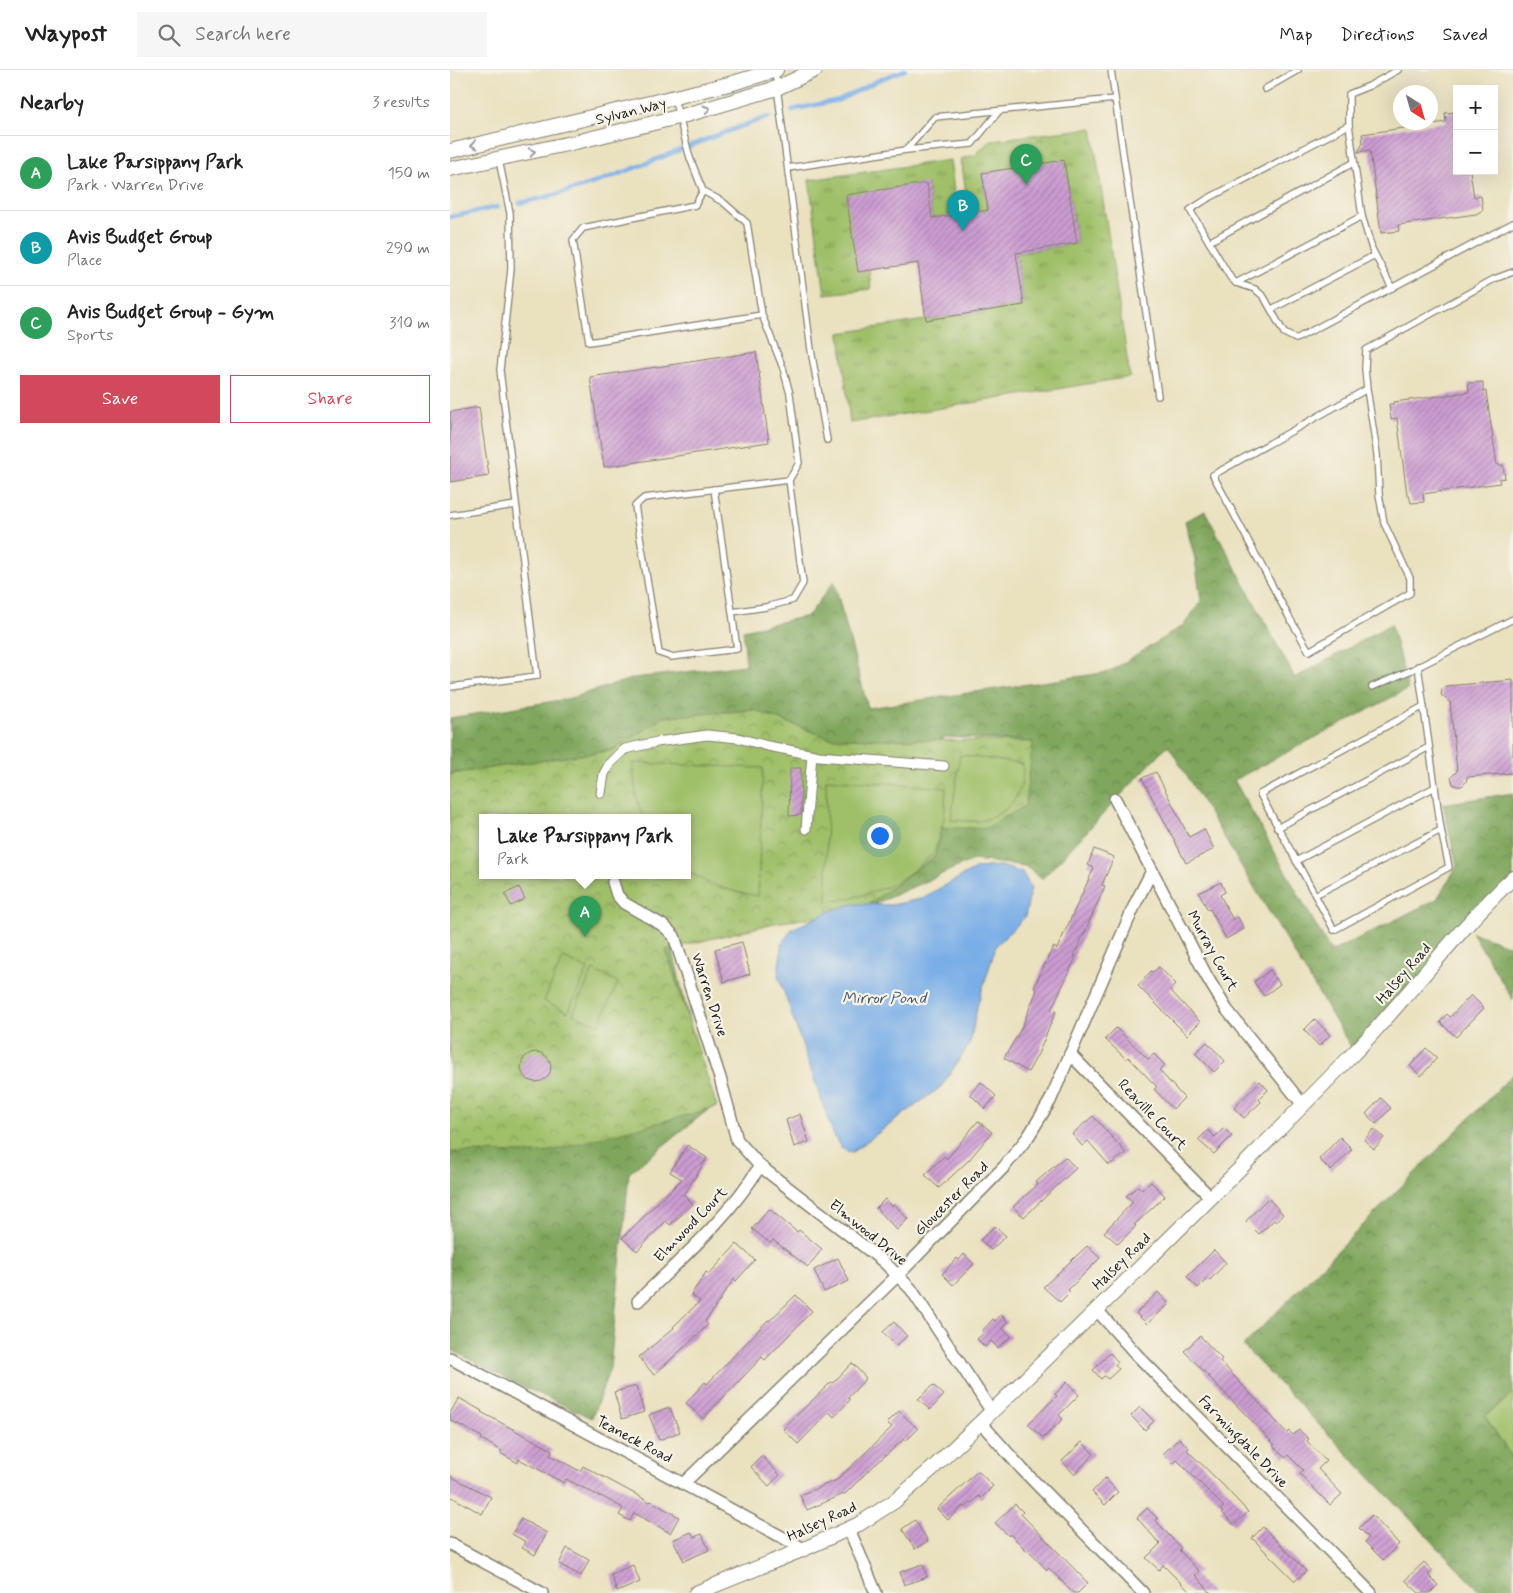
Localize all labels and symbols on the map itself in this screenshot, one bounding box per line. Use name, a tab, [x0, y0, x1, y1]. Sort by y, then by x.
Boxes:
north arrow	[1393, 85, 1438, 130]
street label: Sylvan Way	[594, 94, 668, 130]
one-way arrow	[702, 104, 711, 115]
one-way arrow	[470, 139, 479, 150]
pin: C	[1010, 144, 1042, 185]
one-way arrow	[528, 147, 536, 158]
pin: B	[947, 190, 979, 231]
your location	[867, 823, 893, 849]
pin: A	[569, 896, 601, 937]
street label: Murray Court	[1182, 907, 1242, 995]
street label: Halsey Road	[1372, 939, 1436, 1009]
street label: Warren Drive	[686, 951, 732, 1040]
water label: Mirror Pond	[842, 988, 928, 1009]
street label: Reaville Court	[1113, 1075, 1191, 1155]
street label: Gloucester Road	[910, 1157, 994, 1241]
street label: Elmwood Court	[650, 1183, 732, 1267]
street label: Elmwood Drive	[825, 1195, 911, 1271]
street label: Halsey Road	[1088, 1229, 1156, 1295]
street label: Farmingdale Drive	[1193, 1391, 1292, 1493]
street label: Teaneck Road	[592, 1412, 676, 1468]
street label: Halsey Road	[784, 1497, 860, 1547]

